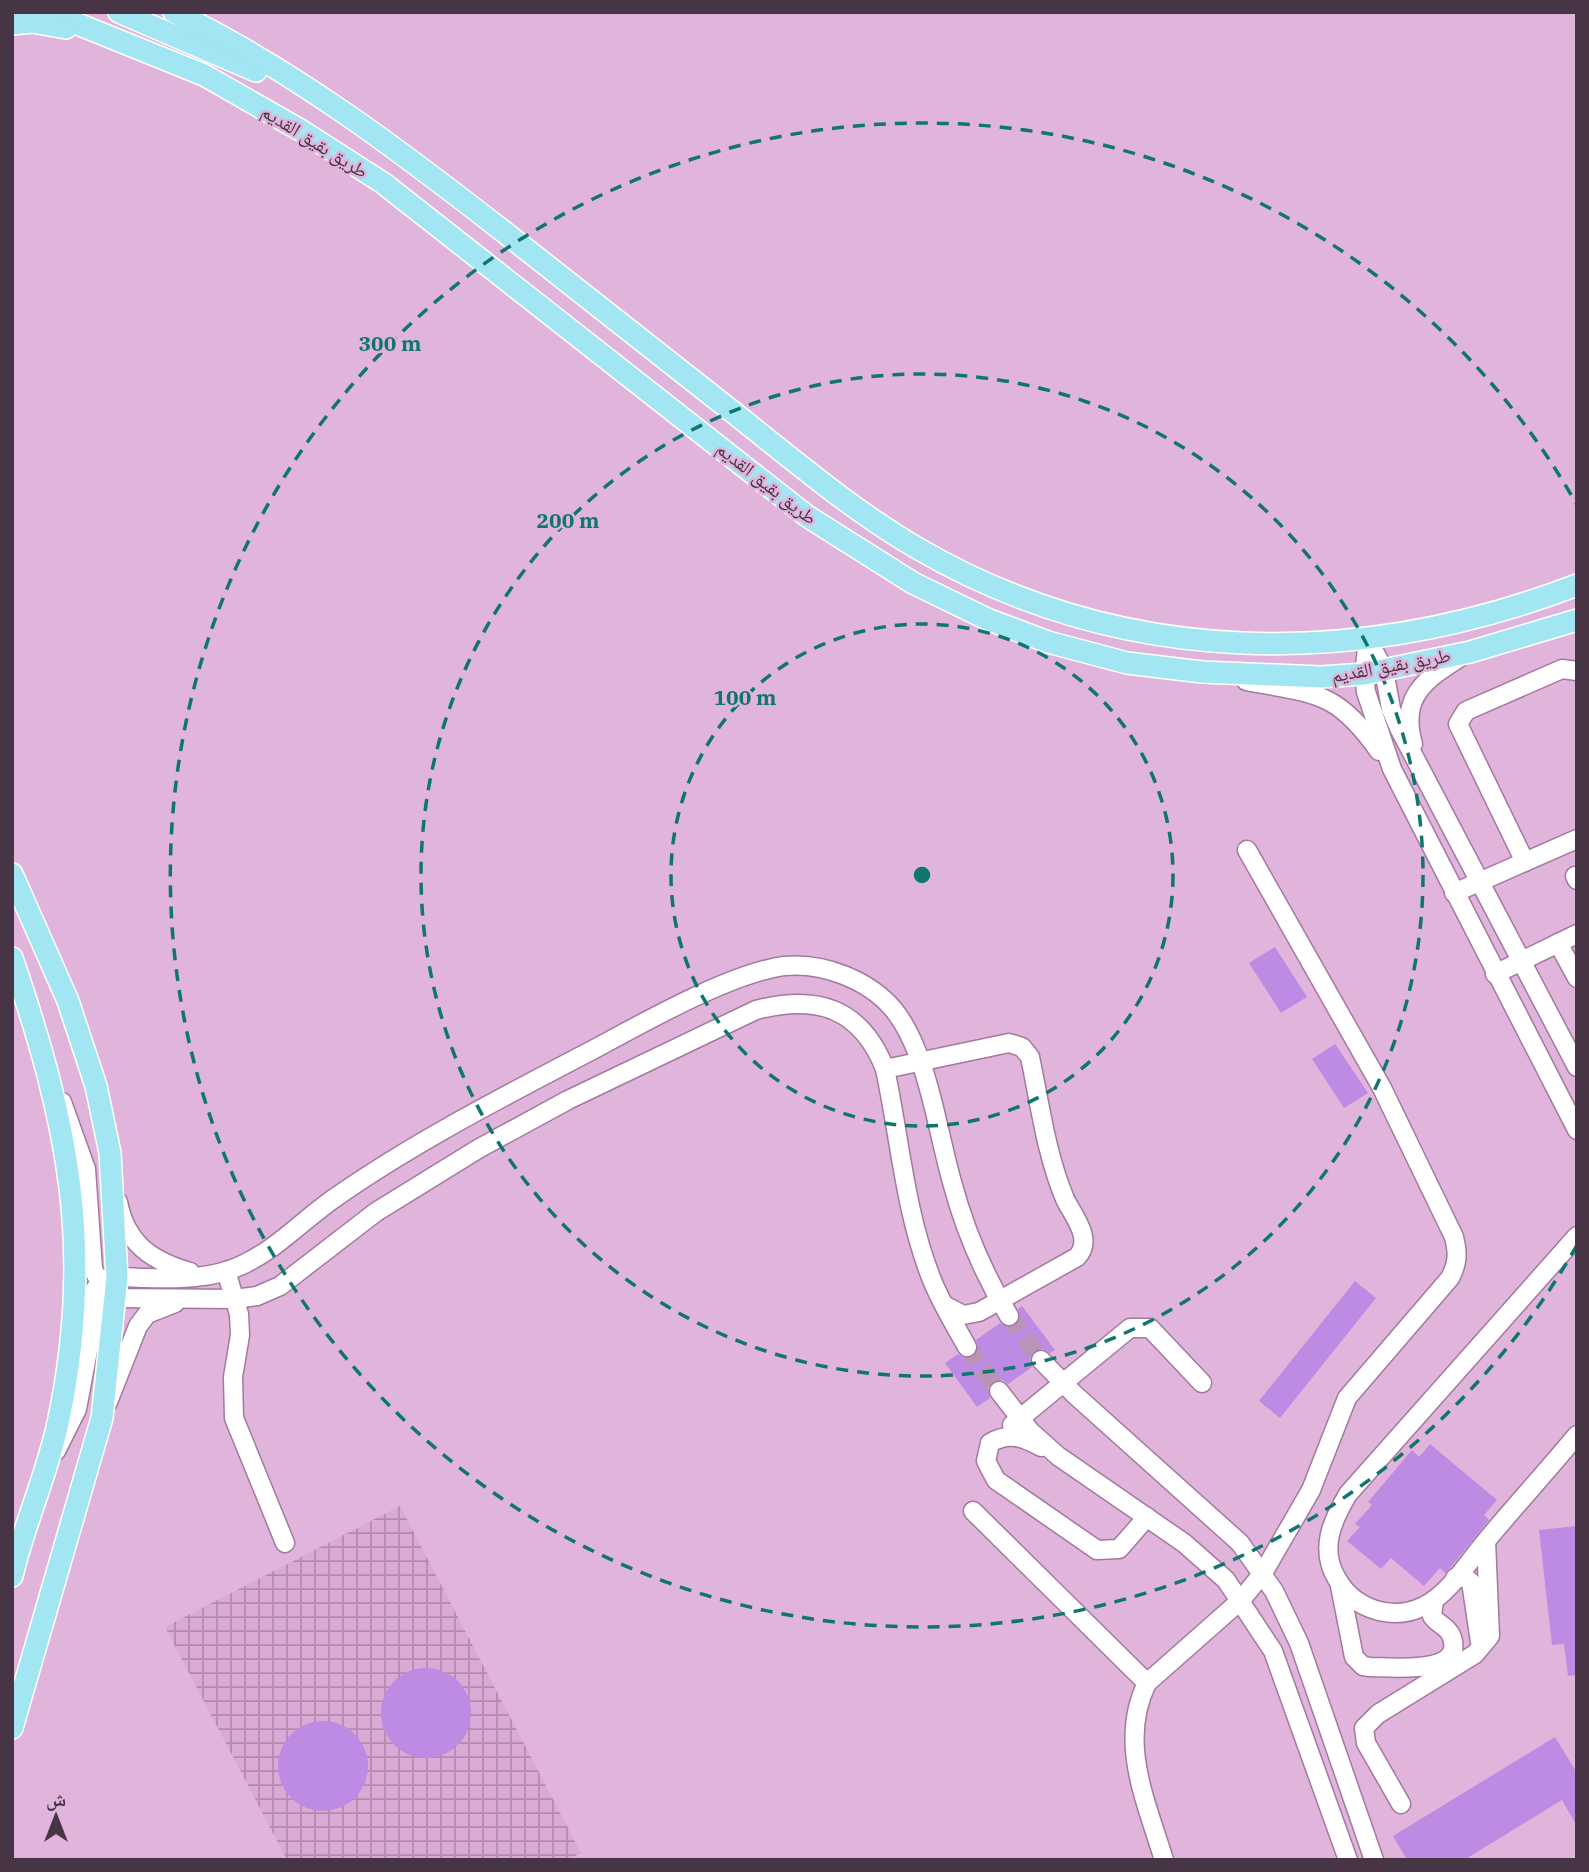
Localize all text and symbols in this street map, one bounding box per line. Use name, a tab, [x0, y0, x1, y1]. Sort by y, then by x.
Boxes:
street label: طريق بقيق القديم	[257, 99, 373, 184]
text: 300 m	[358, 329, 422, 357]
street label: طريق بقيق القديم	[711, 436, 822, 530]
text: 200 m	[536, 506, 600, 534]
street label: طريق بقيق القديم	[1329, 643, 1453, 688]
text: 100 m	[713, 683, 777, 711]
centre of rings	[910, 863, 934, 887]
north arrow	[21, 1781, 91, 1851]
text: ش	[46, 1787, 66, 1811]

